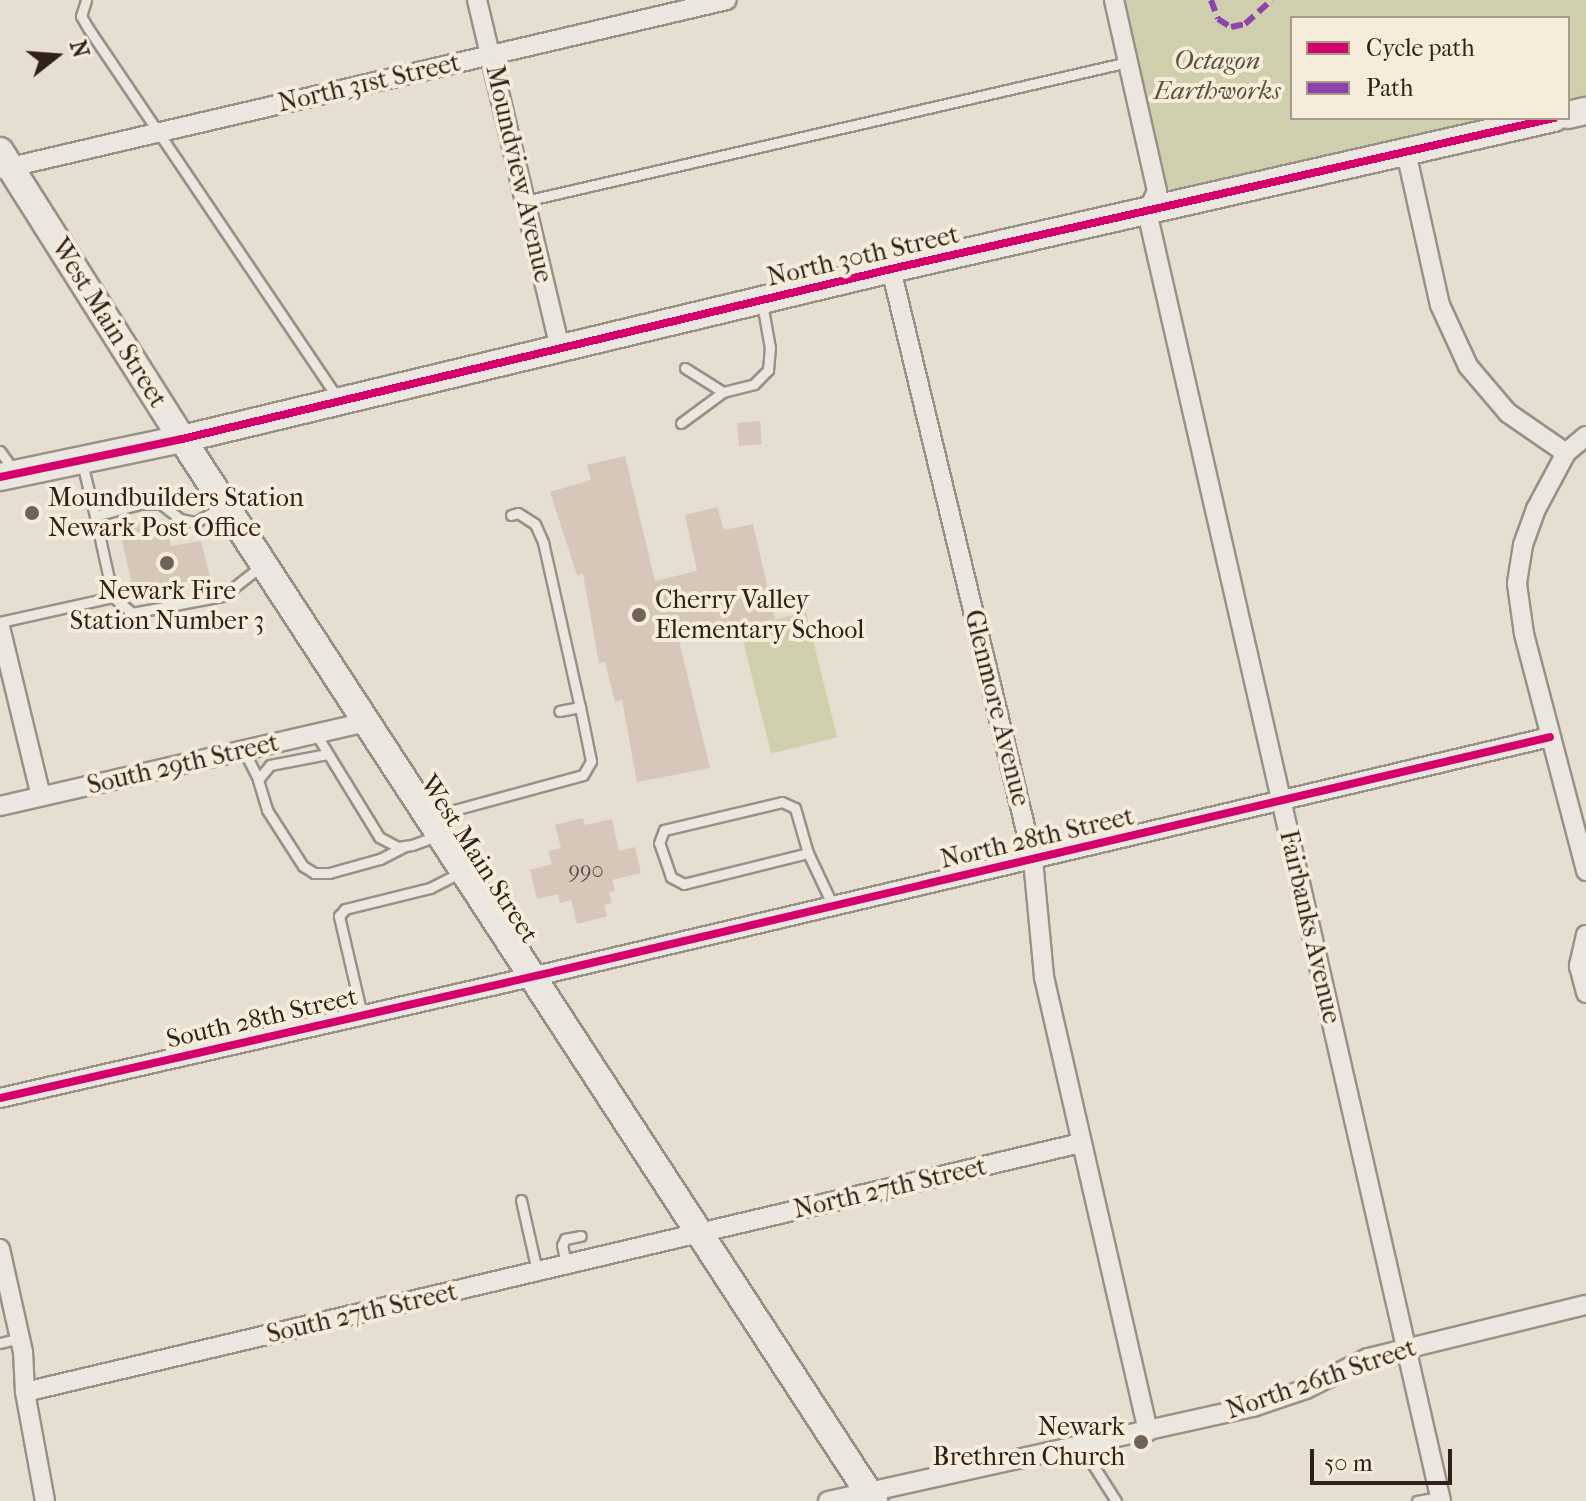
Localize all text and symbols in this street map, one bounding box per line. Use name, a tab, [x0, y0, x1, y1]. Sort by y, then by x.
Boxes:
north arrow	[16, 16, 96, 96]
legend	[1290, 16, 1570, 120]
text: Cycle path	[1366, 34, 1475, 62]
text: N	[64, 37, 94, 61]
park label: Octagon Earthworks	[1154, 45, 1280, 106]
street label: North 31st Street	[275, 47, 463, 119]
street label: Moundview Avenue	[479, 62, 559, 286]
text: Path	[1366, 74, 1413, 102]
street label: North 30th Street	[764, 219, 962, 293]
street label: West Main Street	[44, 233, 174, 413]
place label: Moundbuilders Station Newark Post Office	[48, 482, 304, 544]
marker: Moundbuilders Station Newark Post Office	[23, 504, 41, 522]
marker: Newark Fire Station Number 3	[158, 554, 176, 572]
place label: Newark Fire Station Number 3	[70, 575, 264, 636]
place label: Cherry Valley Elementary School	[655, 584, 864, 646]
marker: Cherry Valley Elementary School	[630, 606, 648, 624]
street label: Glenmore Avenue	[958, 607, 1036, 809]
street label: South 29th Street	[84, 727, 282, 801]
street label: West Main Street	[413, 769, 545, 949]
street label: North 28th Street	[937, 801, 1137, 875]
street label: Fairbanks Avenue	[1273, 827, 1347, 1027]
house number: 990	[568, 858, 604, 884]
street label: South 28th Street	[164, 981, 360, 1055]
street label: North 27th Street	[791, 1151, 989, 1225]
street label: South 27th Street	[264, 1276, 460, 1350]
street label: North 26th Street	[1222, 1332, 1420, 1426]
place label: Newark Brethren Church	[933, 1411, 1125, 1472]
marker: Newark Brethren Church	[1132, 1433, 1150, 1451]
scale bar	[1314, 1433, 1456, 1483]
text: 50 m	[1324, 1449, 1373, 1477]

